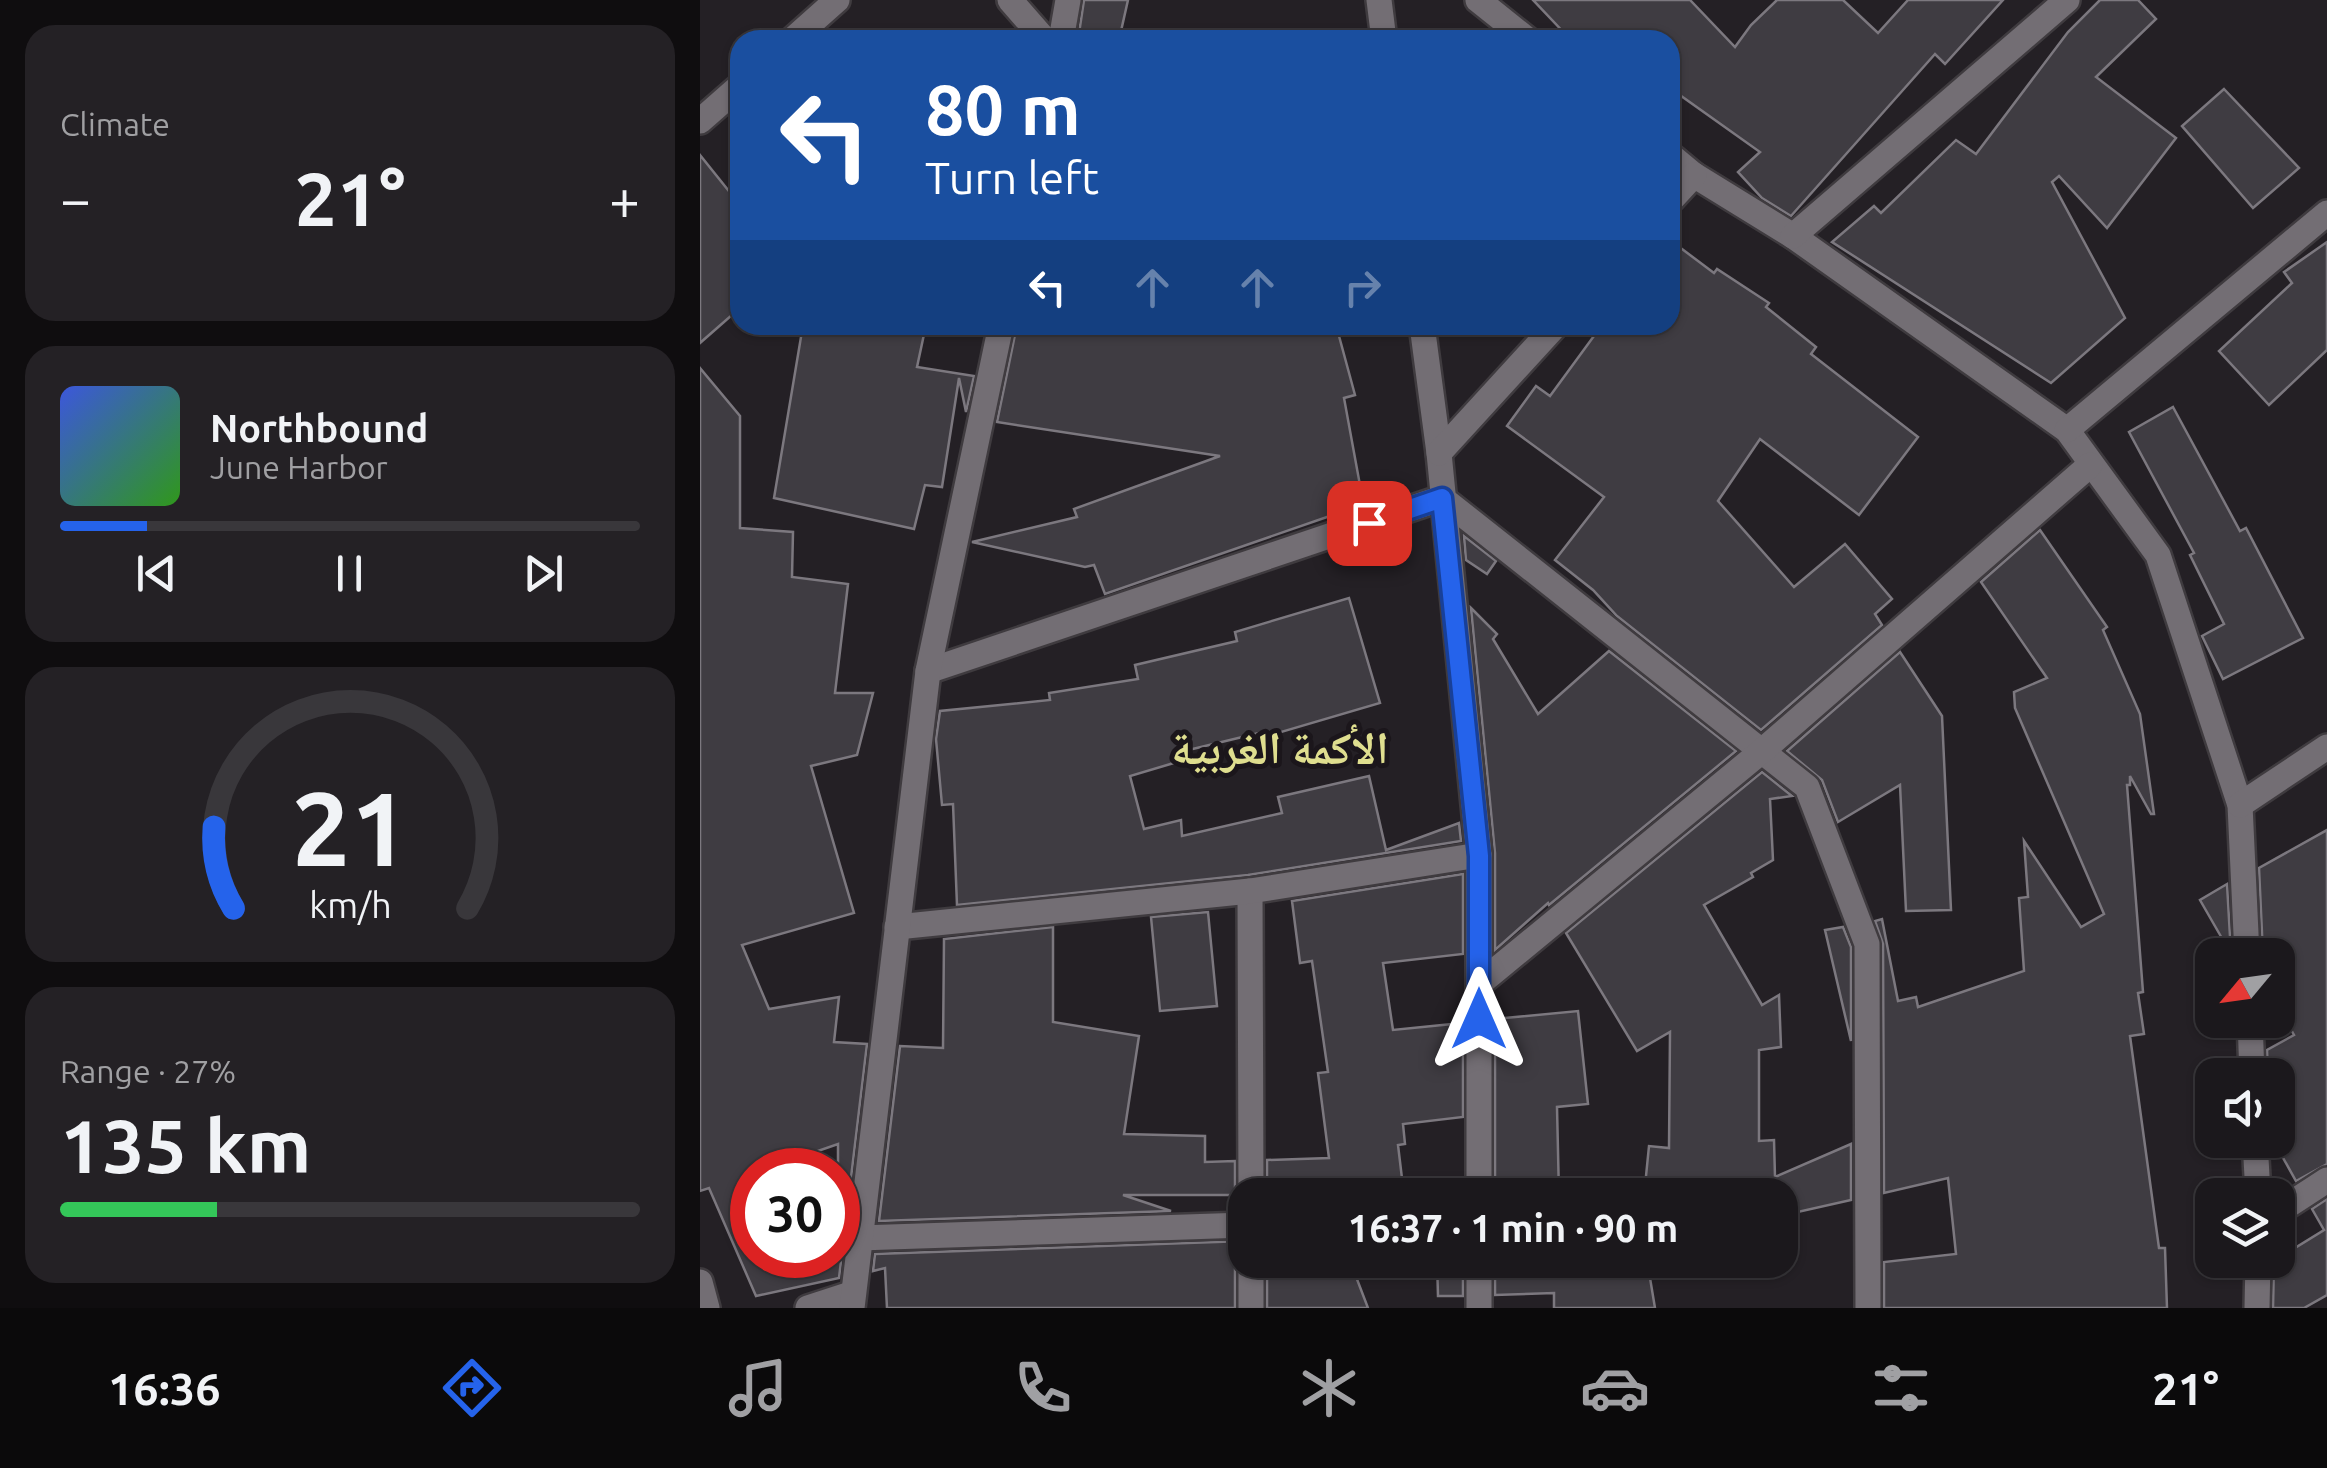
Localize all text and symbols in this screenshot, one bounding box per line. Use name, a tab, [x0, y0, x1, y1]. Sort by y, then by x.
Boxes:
icon: left	[760, 70, 890, 200]
text: 80 m	[925, 70, 1081, 148]
text: Climate	[60, 106, 170, 142]
text: Turn left	[925, 152, 1099, 203]
text: 21°	[294, 156, 406, 240]
text: −	[60, 168, 91, 229]
text: +	[609, 168, 640, 229]
icon: left	[1020, 260, 1075, 315]
icon: ahead	[1125, 260, 1180, 315]
icon: ahead	[1230, 260, 1285, 315]
icon: right	[1335, 260, 1390, 315]
text: Northbound	[210, 407, 428, 449]
text: June Harbor	[210, 449, 388, 485]
pin	[1327, 481, 1412, 566]
icon: arrive	[1342, 496, 1397, 551]
icon: previous	[129, 546, 184, 601]
icon: pause	[322, 546, 377, 601]
icon: next	[516, 546, 571, 601]
district label: الأكمة الغربية	[1171, 722, 1389, 774]
text: 21	[291, 769, 409, 886]
text: km/h	[309, 885, 391, 925]
north arrow	[2195, 938, 2295, 1038]
map controls	[2195, 938, 2295, 1278]
position arrow	[1427, 967, 1531, 1071]
text: Range · 27%	[60, 1053, 236, 1089]
button: sound	[2195, 1058, 2295, 1158]
text: 135 km	[60, 1103, 311, 1187]
speed limit sign: 30	[730, 1148, 860, 1278]
button: layers	[2195, 1178, 2295, 1278]
text: 16:37 · 1 min · 90 m	[1348, 1207, 1678, 1249]
icon: directions	[437, 1353, 507, 1423]
icon: music	[723, 1353, 793, 1423]
icon: phone	[1008, 1353, 1078, 1423]
icon: climate	[1294, 1353, 1364, 1423]
icon: car	[1580, 1353, 1650, 1423]
icon: filters	[1866, 1353, 1936, 1423]
text: 16:36	[108, 1363, 221, 1414]
text: 21°	[2152, 1363, 2219, 1414]

